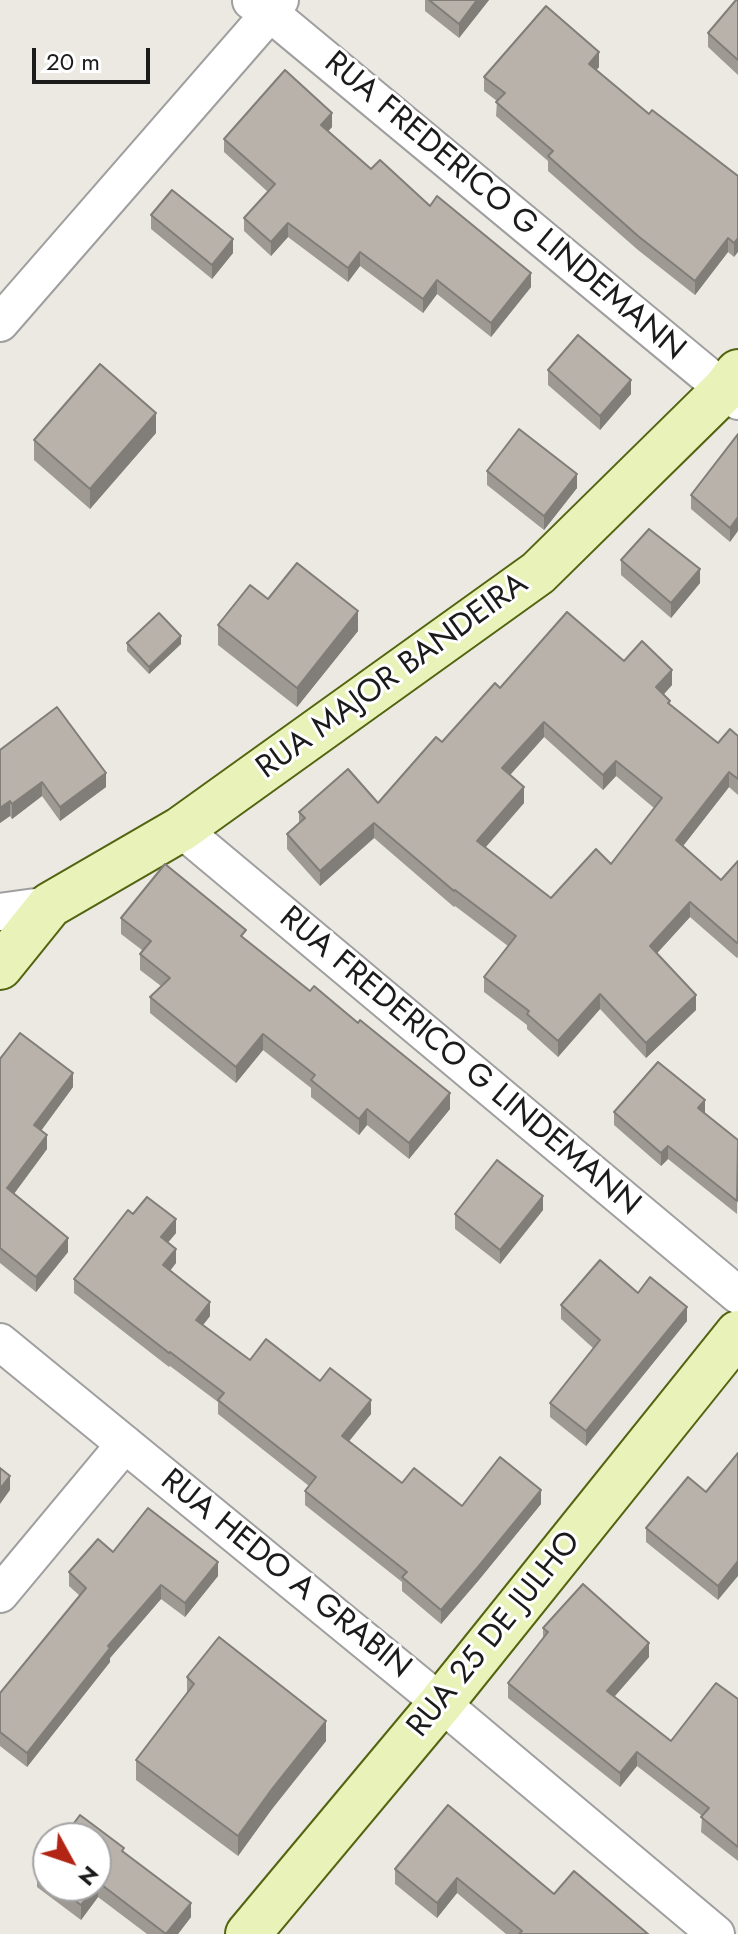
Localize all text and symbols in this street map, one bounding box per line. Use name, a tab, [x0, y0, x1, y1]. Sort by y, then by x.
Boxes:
scale bar	[36, 32, 154, 82]
text: 20 m	[46, 44, 100, 79]
street label: RUA FREDERICO G LINDEMANN	[316, 45, 692, 369]
street label: RUA MAJOR BANDEIRA	[250, 566, 536, 788]
street label: RUA FREDERICO G LINDEMANN	[271, 900, 647, 1224]
street label: RUA HEDO A GRABIN	[152, 1462, 418, 1688]
street label: RUA 25 DE JULHO	[400, 1524, 590, 1746]
north arrow	[32, 1822, 112, 1902]
text: N	[71, 1859, 107, 1893]

